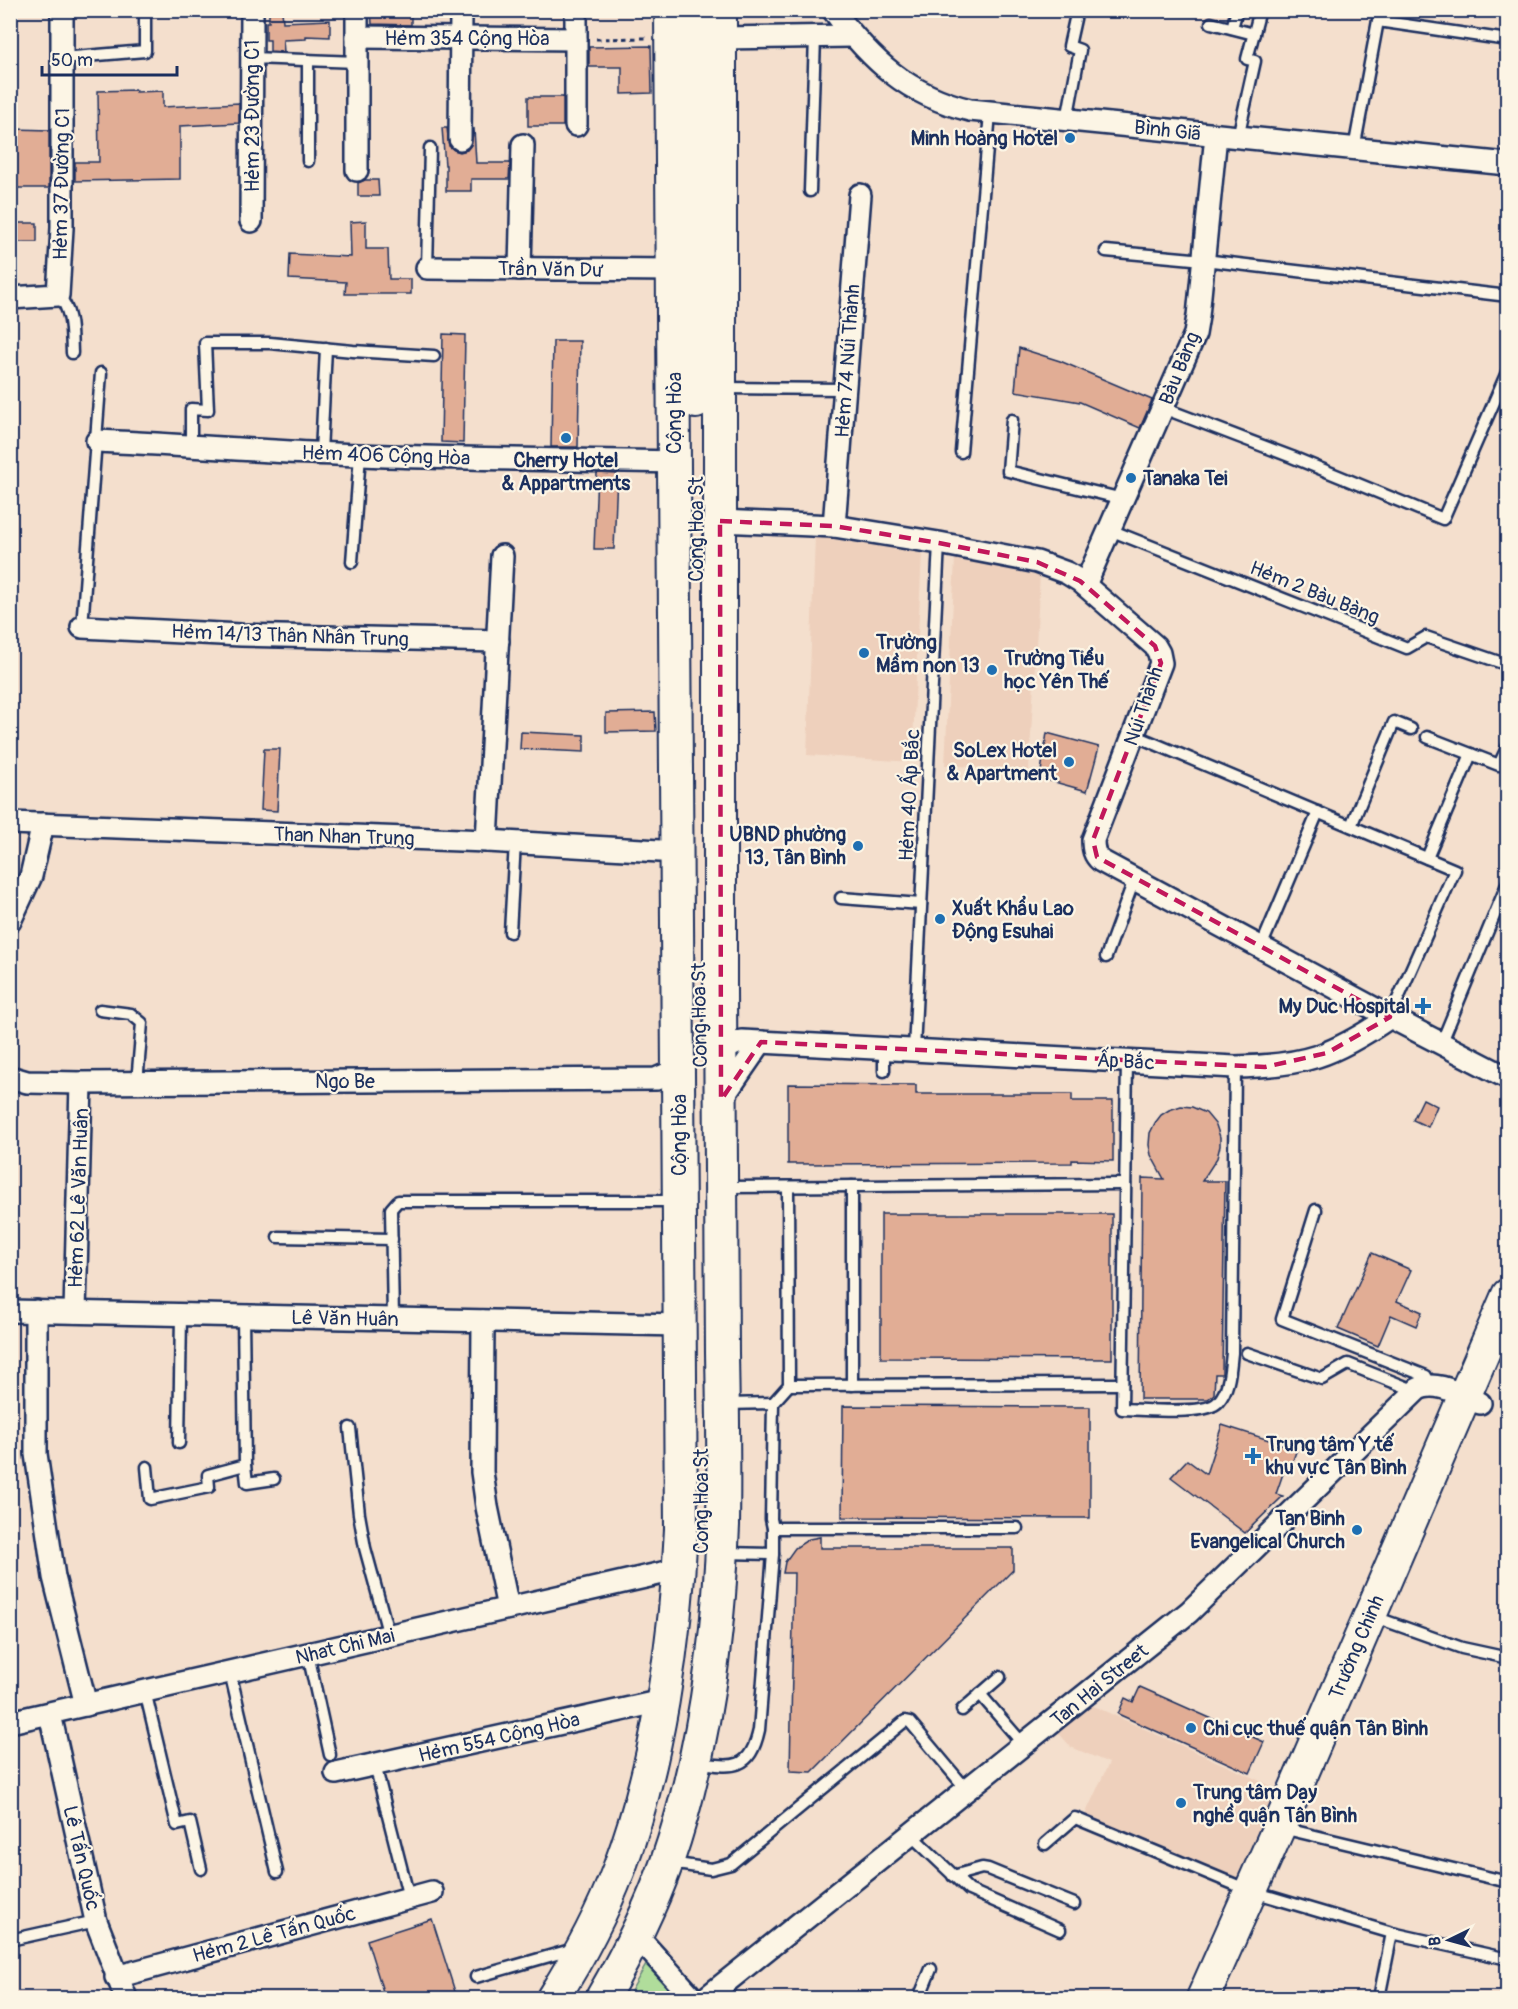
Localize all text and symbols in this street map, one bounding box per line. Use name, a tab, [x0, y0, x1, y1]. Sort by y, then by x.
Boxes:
street label: Hẻm 354 Cộng Hòa	[384, 26, 550, 51]
scale bar	[42, 39, 177, 77]
street label: Hẻm 23 Đường C1	[240, 40, 265, 192]
text: 50 m	[51, 49, 93, 72]
street label: Hẻm 37 Đường C1	[48, 108, 75, 260]
street label: Bình Giã	[1133, 115, 1203, 146]
place label: Minh Hoàng Hotel	[911, 126, 1058, 151]
marker: Minh Hoàng Hotel	[1063, 131, 1077, 145]
street label: Trần Văn Dư	[498, 256, 604, 283]
street label: Hẻm 74 Núi Thành	[830, 283, 865, 439]
street label: Bàu Bàng	[1154, 328, 1205, 408]
street label: Cộng Hòa	[662, 372, 687, 454]
marker: Cherry Hotel & Appartments	[559, 431, 573, 445]
street label: Hẻm 406 Cộng Hòa	[301, 440, 471, 471]
place label: Cherry Hotel & Appartments	[502, 448, 630, 496]
place label: Tanaka Tei	[1142, 466, 1228, 491]
marker: Tanaka Tei	[1124, 471, 1138, 485]
street label: Cong Hoa St	[684, 475, 709, 582]
street label: Hẻm 2 Bàu Bàng	[1246, 555, 1383, 630]
street label: Hẻm 14/13 Thân Nhân Trung	[171, 619, 409, 652]
place label: Trường Mầm non 13	[875, 630, 980, 678]
marker: Trường Mầm non 13	[857, 646, 871, 660]
place label: Trường Tiểu học Yên Thế	[1003, 646, 1110, 694]
marker: Trường Tiểu học Yên Thế	[985, 663, 999, 677]
street label: Núi Thành	[1118, 663, 1169, 749]
street label: Hẻm 40 Ấp Bắc	[892, 728, 925, 862]
place label: SoLex Hotel & Apartment	[947, 738, 1058, 786]
marker: SoLex Hotel & Apartment	[1062, 755, 1076, 769]
street label: Than Nhan Trung	[273, 822, 415, 851]
place label: UBND phường 13, Tân Bình	[729, 822, 846, 870]
marker: UBND phường 13, Tân Bình	[851, 839, 865, 853]
place label: Xuất Khẩu Lao Động Esuhai	[952, 895, 1074, 944]
marker: Xuất Khẩu Lao Động Esuhai	[933, 912, 947, 926]
street label: Cong Hoa St	[686, 961, 713, 1068]
place label: My Duc Hospital	[1279, 994, 1410, 1019]
marker: My Duc Hospital	[1414, 997, 1432, 1015]
street label: Ấp Bắc	[1096, 1046, 1156, 1075]
street label: Ngo Be	[315, 1069, 375, 1094]
street label: Cộng Hòa	[667, 1094, 692, 1176]
street label: Hẻm 62 Lê Văn Huân	[63, 1108, 94, 1288]
street label: Lê Văn Huân	[291, 1305, 399, 1332]
place label: Trung tâm Y tế khu vực Tân Bình	[1265, 1432, 1407, 1480]
street label: Cong Hoa St	[689, 1447, 714, 1554]
marker: Trung tâm Y tế khu vực Tân Bình	[1244, 1447, 1262, 1465]
place label: Tan Binh Evangelical Church	[1190, 1506, 1345, 1554]
marker: Tan Binh Evangelical Church	[1350, 1523, 1364, 1537]
street label: Trường Chinh	[1323, 1591, 1390, 1703]
street label: Nhat Chi Mai	[293, 1623, 397, 1670]
street label: Tan Hai Street	[1045, 1638, 1154, 1732]
street label: Hẻm 554 Cộng Hòa	[416, 1707, 582, 1768]
place label: Chi cục thuế quận Tân Bình	[1203, 1716, 1428, 1741]
marker: Chi cục thuế quận Tân Bình	[1184, 1721, 1198, 1735]
place label: Trung tâm Dạy nghề quận Tân Bình	[1192, 1780, 1357, 1828]
marker: Trung tâm Dạy nghề quận Tân Bình	[1174, 1796, 1188, 1810]
street label: Lê Tấn Quốc	[57, 1803, 106, 1913]
street label: Hẻm 2 Lê Tấn Quốc	[190, 1901, 358, 1968]
north arrow	[1419, 1910, 1479, 1970]
text: B	[1425, 1936, 1445, 1947]

